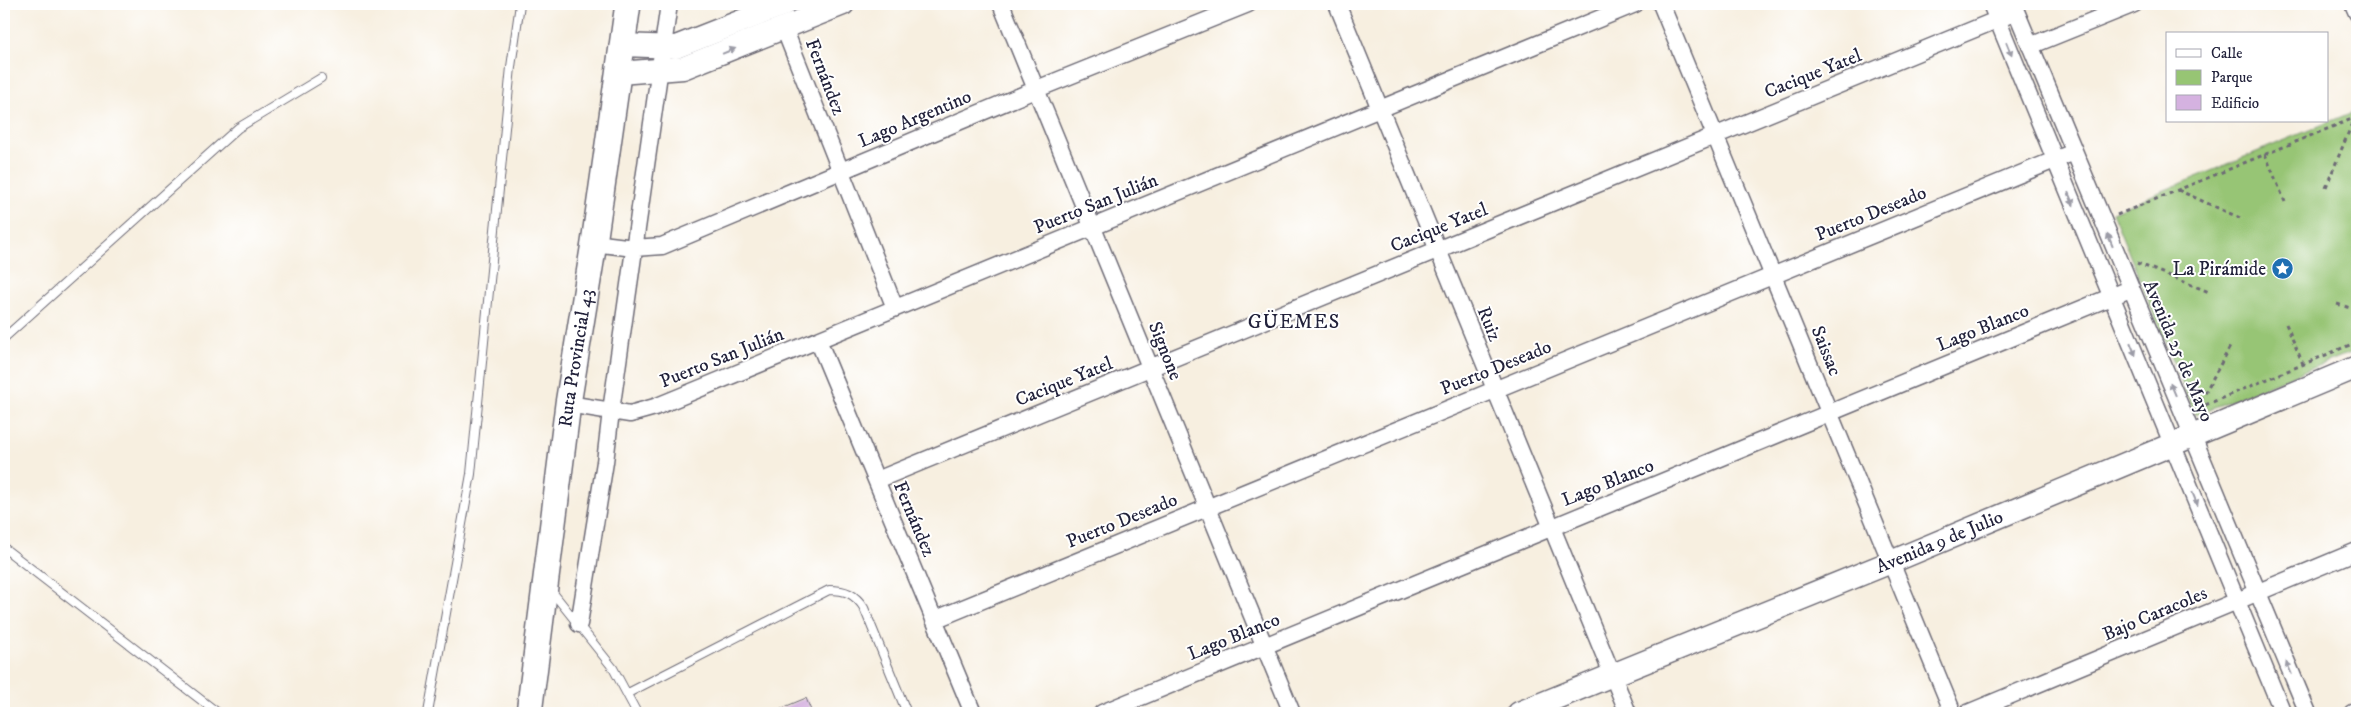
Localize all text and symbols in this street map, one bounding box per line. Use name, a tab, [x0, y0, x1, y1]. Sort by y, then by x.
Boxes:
legend	[2166, 32, 2328, 122]
street label: Fernández	[800, 36, 850, 118]
one-way arrow	[2005, 42, 2013, 57]
street label: Cacique Yatel	[1761, 44, 1866, 105]
text: Calle	[2211, 44, 2243, 63]
one-way arrow	[722, 47, 737, 55]
text: Parque	[2211, 68, 2252, 87]
street label: Lago Argentino	[855, 85, 975, 153]
text: Edificio	[2211, 94, 2259, 113]
street label: Puerto San Julián	[1031, 169, 1161, 239]
street label: Puerto Deseado	[1812, 181, 1930, 247]
one-way arrow	[2067, 192, 2075, 207]
street label: Cacique Yatel	[1387, 198, 1492, 259]
one-way arrow	[2105, 233, 2113, 247]
place icon: La Pirámide	[2270, 257, 2294, 281]
place label: La Pirámide	[2173, 258, 2266, 281]
street label: Avenida 25 de Mayo	[2138, 277, 2218, 425]
street label: Ruta Provincial 43	[554, 287, 598, 429]
street label: Lago Blanco	[1934, 299, 2032, 357]
street label: Ruiz	[1472, 303, 1506, 345]
district label: GÜEMES	[1248, 310, 1340, 335]
street label: Signone	[1143, 318, 1187, 384]
street label: Puerto San Julián	[657, 323, 787, 393]
street label: Saissac	[1806, 323, 1846, 379]
street label: Puerto Deseado	[1437, 335, 1555, 401]
one-way arrow	[2130, 342, 2138, 356]
street label: Cacique Yatel	[1012, 352, 1117, 413]
one-way arrow	[2169, 382, 2177, 396]
street label: Lago Blanco	[1559, 454, 1657, 512]
street label: Fernández	[888, 478, 940, 560]
street label: Puerto Deseado	[1063, 488, 1181, 554]
one-way arrow	[2192, 492, 2199, 507]
street label: Avenida 9 de Julio	[1872, 505, 2006, 578]
street label: Bajo Caracoles	[2099, 582, 2211, 646]
street label: Lago Blanco	[1185, 608, 1283, 666]
one-way arrow	[2285, 660, 2293, 675]

